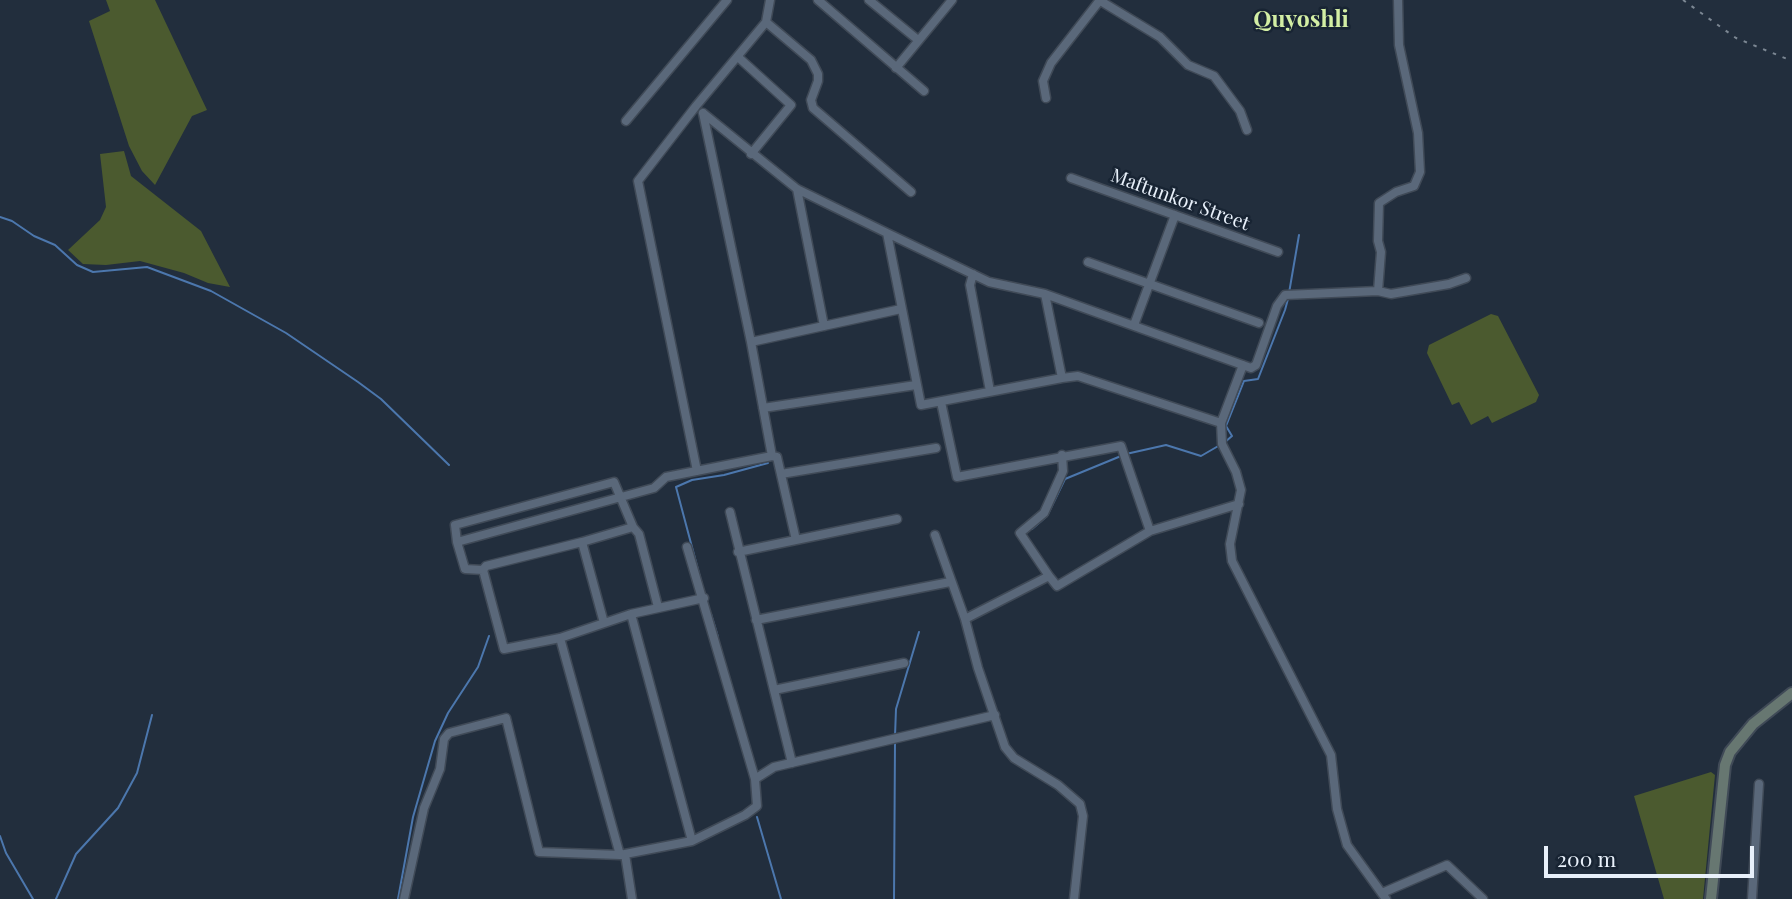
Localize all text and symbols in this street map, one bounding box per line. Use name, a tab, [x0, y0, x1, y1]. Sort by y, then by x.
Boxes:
district label: Quyoshli	[1253, 6, 1349, 34]
street label: Maftunkor Street	[1108, 164, 1252, 236]
scale bar	[1547, 832, 1757, 876]
text: 200 m	[1557, 844, 1616, 872]

